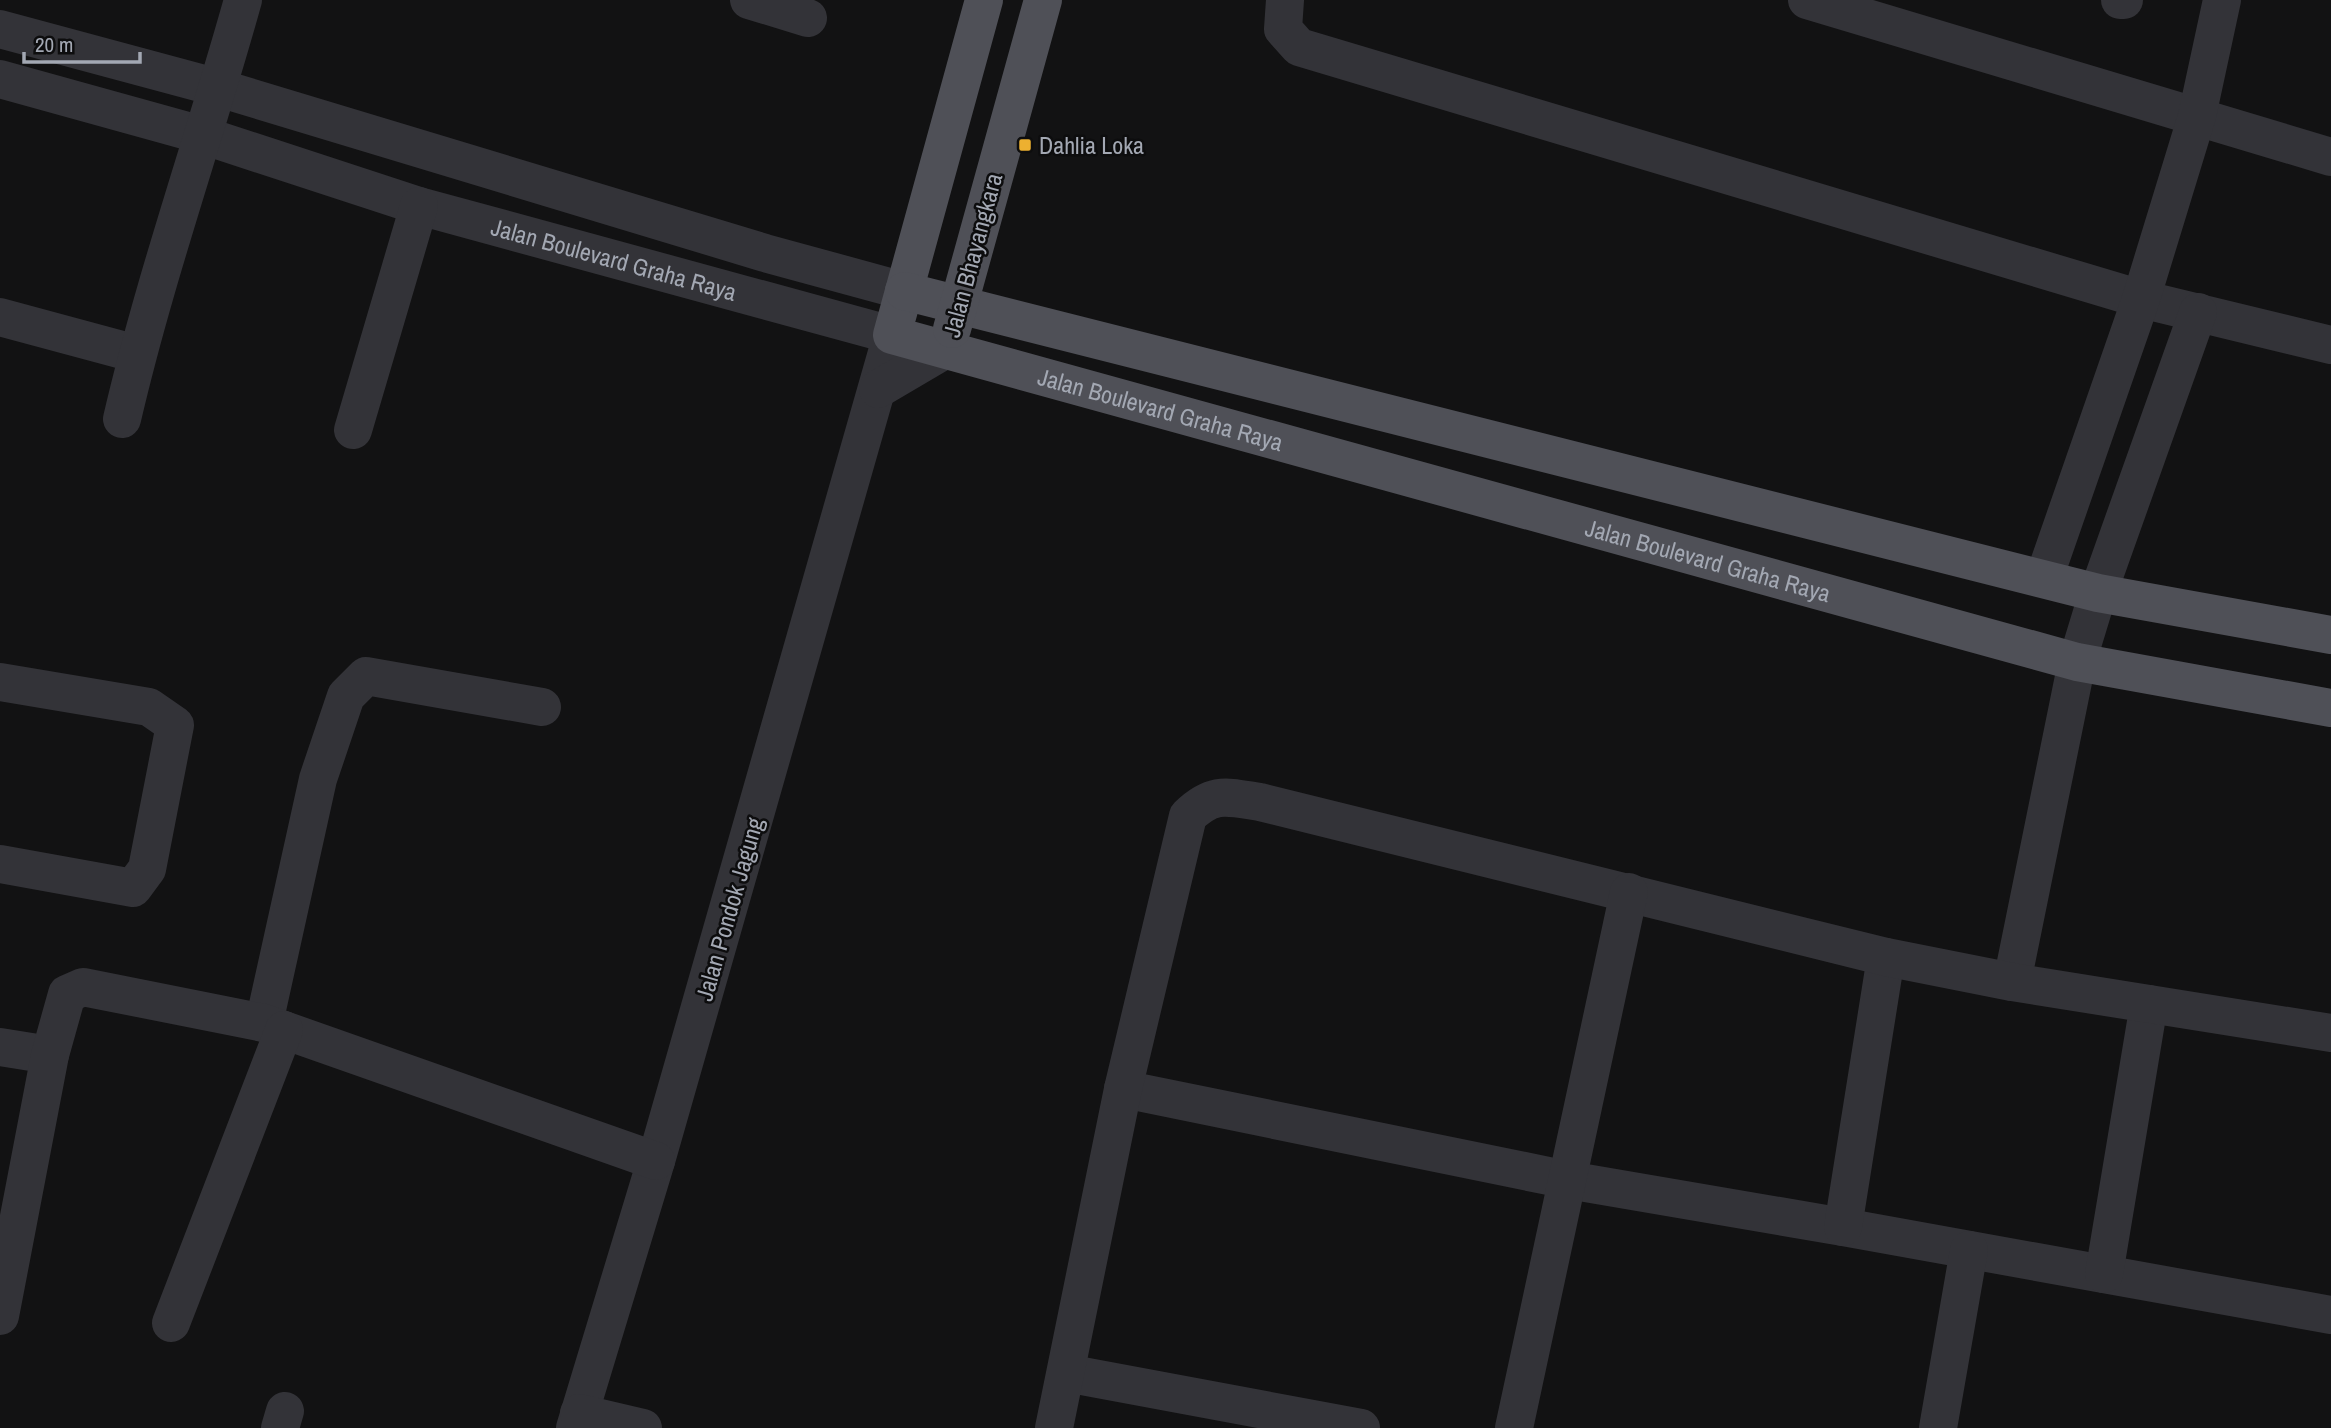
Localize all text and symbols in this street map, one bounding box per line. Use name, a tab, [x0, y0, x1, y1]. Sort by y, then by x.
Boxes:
scale bar	[24, 21, 140, 65]
text: 20 m	[35, 30, 73, 59]
place label: Dahlia Loka	[1039, 129, 1144, 161]
marker: Dahlia Loka	[1017, 137, 1033, 153]
street label: Jalan Bhayangkara	[935, 169, 1009, 341]
street label: Jalan Boulevard Graha Raya	[488, 210, 740, 308]
street label: Jalan Boulevard Graha Raya	[1034, 360, 1287, 458]
street label: Jalan Boulevard Graha Raya	[1582, 511, 1834, 609]
street label: Jalan Pondok Jagung	[688, 814, 770, 1004]

